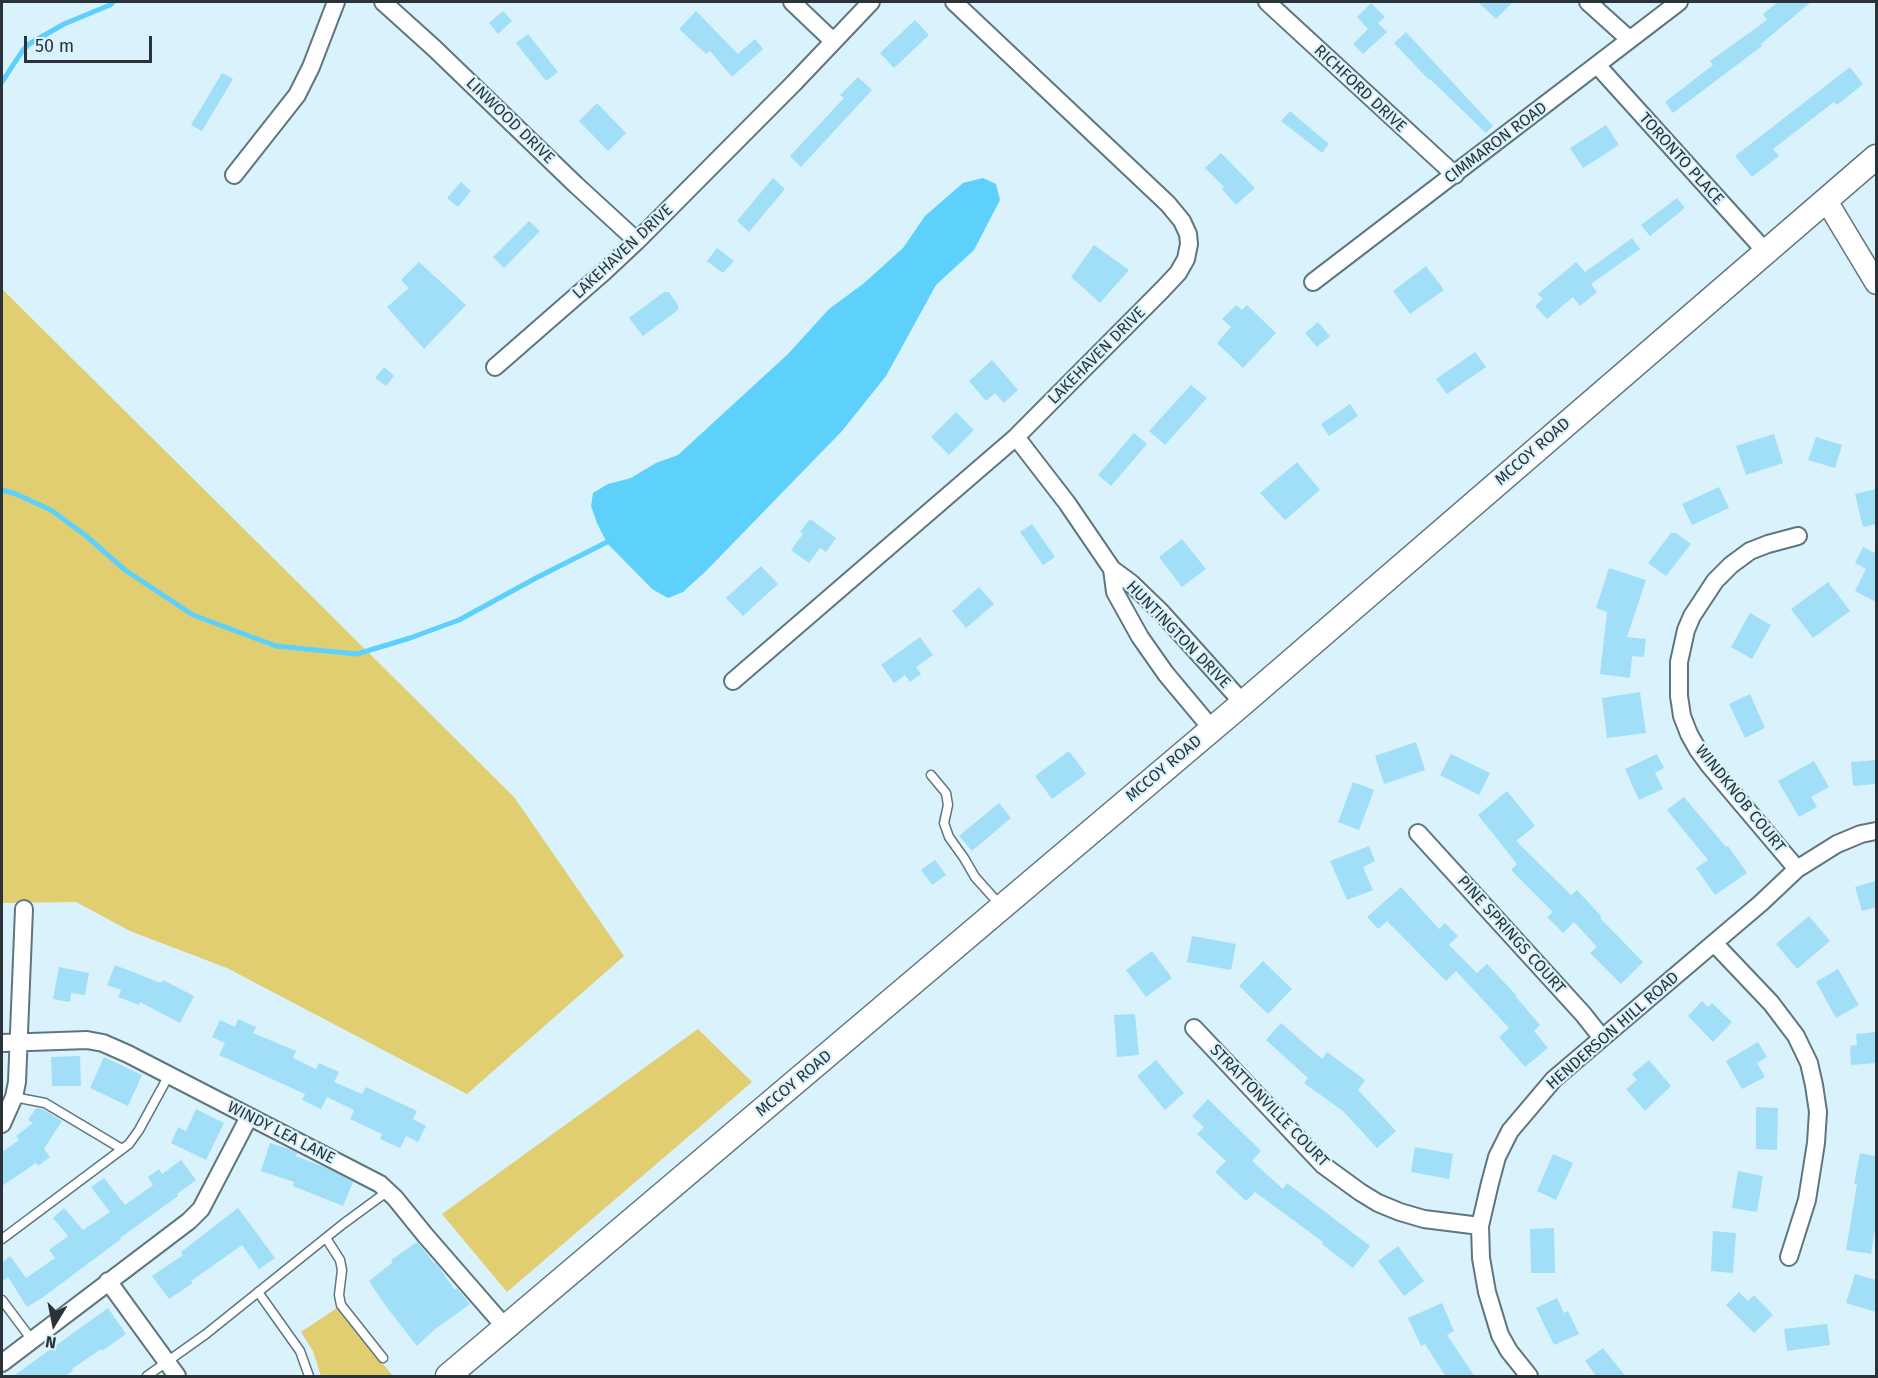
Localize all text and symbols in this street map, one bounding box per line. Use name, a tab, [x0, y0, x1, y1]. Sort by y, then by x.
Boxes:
scale bar	[27, 24, 154, 62]
text: 50 m	[35, 35, 74, 57]
street label: RICHFORD DRIVE	[1310, 41, 1410, 137]
street label: LINWOOD DRIVE	[462, 74, 558, 168]
street label: CIMMARON ROAD	[1441, 98, 1551, 188]
street label: TORONTO PLACE	[1635, 109, 1727, 209]
street label: LAKEHAVEN DRIVE	[569, 201, 677, 303]
street label: LAKEHAVEN DRIVE	[1044, 303, 1150, 409]
street label: MCCOY ROAD	[1492, 414, 1574, 490]
street label: HUNTINGTON DRIVE	[1122, 577, 1234, 693]
street label: MCCOY ROAD	[1122, 732, 1206, 806]
street label: WINDKNOB COURT	[1691, 741, 1789, 857]
street label: PINE SPRINGS COURT	[1453, 872, 1569, 998]
street label: HENDERSON HILL ROAD	[1543, 968, 1683, 1094]
street label: STRATTONVILLE COURT	[1205, 1041, 1333, 1171]
street label: MCCOY ROAD	[752, 1047, 836, 1121]
street label: WINDY LEA LANE	[224, 1098, 338, 1168]
north arrow	[24, 1294, 84, 1354]
text: N	[44, 1332, 58, 1352]

